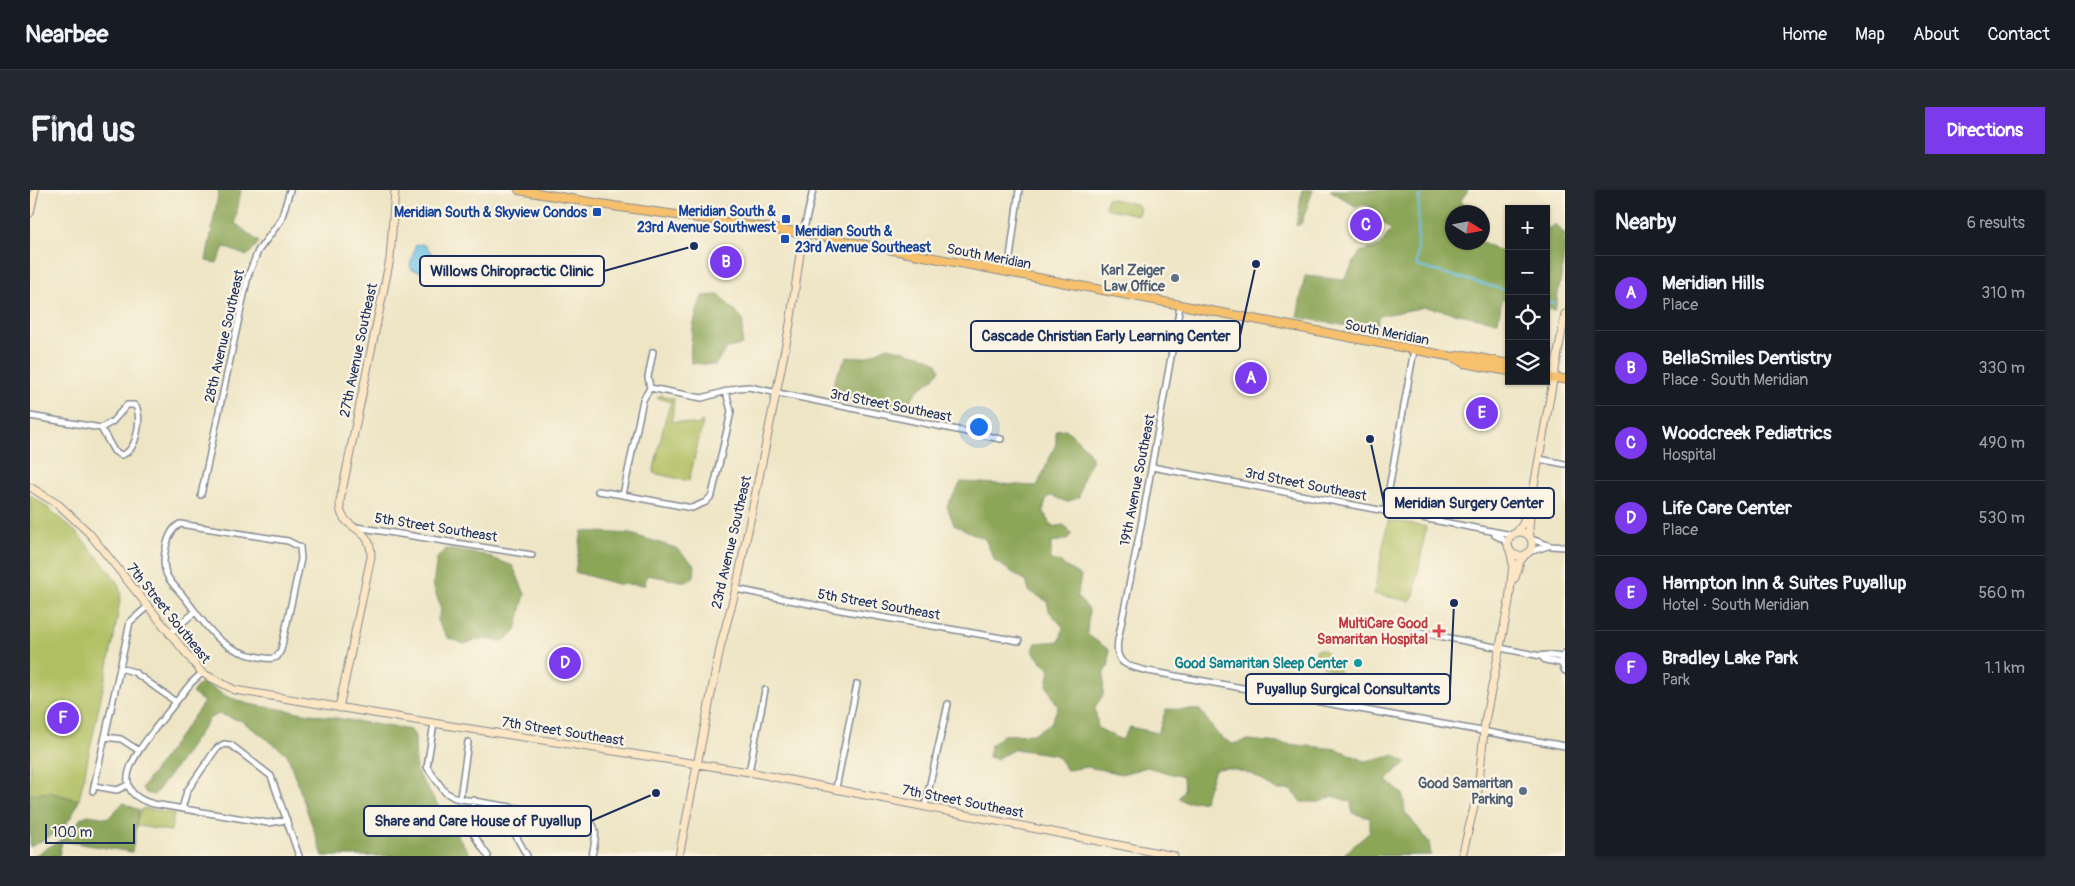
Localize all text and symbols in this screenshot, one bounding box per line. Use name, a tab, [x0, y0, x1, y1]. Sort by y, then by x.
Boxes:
text: Nearbee	[25, 20, 108, 49]
text: Home	[1782, 23, 1827, 46]
text: Map	[1855, 23, 1885, 46]
text: About	[1913, 23, 1959, 46]
text: Contact	[1987, 23, 2050, 46]
button: Directions	[1925, 107, 2045, 154]
text: Find us	[30, 108, 135, 152]
place label: Meridian South & 23rd Avenue Southwest	[637, 203, 776, 236]
place label: Meridian South & Skyview Condos	[394, 204, 588, 221]
north arrow	[1445, 205, 1490, 250]
map controls	[1505, 205, 1550, 385]
button: +	[1505, 205, 1550, 250]
marker: Meridian South & Skyview Condos	[591, 206, 603, 218]
pin: C	[1350, 206, 1382, 244]
text: Nearby	[1615, 209, 1676, 236]
marker: Meridian South & 23rd Avenue Southwest	[780, 213, 792, 225]
text: 6 results	[1967, 213, 2025, 233]
place label: Meridian South & 23rd Avenue Southeast	[795, 223, 932, 256]
marker: Meridian South & 23rd Avenue Southeast	[779, 233, 791, 245]
street label: South Meridian	[945, 240, 1033, 273]
pin: B	[710, 243, 742, 281]
button: −	[1505, 250, 1550, 295]
callout: Willows Chiropractic Clinic	[420, 256, 604, 286]
text: Willows Chiropractic Clinic	[430, 262, 594, 281]
place label: Karl Zeiger Law Office	[1101, 262, 1166, 295]
street label: 28th Avenue Southeast	[201, 267, 248, 405]
text: Meridian Hills	[1662, 271, 1764, 295]
marker: Karl Zeiger Law Office	[1169, 272, 1181, 284]
street label: 27th Avenue Southeast	[336, 281, 381, 419]
text: A	[1626, 283, 1636, 303]
text: 310 m	[1981, 283, 2025, 303]
button: locate	[1505, 295, 1550, 340]
text: Place	[1662, 295, 1698, 315]
street label: South Meridian	[1343, 316, 1431, 349]
callout: Cascade Christian Early Learning Center	[971, 321, 1240, 351]
text: Cascade Christian Early Learning Center	[981, 327, 1231, 346]
button: layers	[1505, 340, 1550, 385]
text: BellaSmiles Dentistry	[1662, 346, 1831, 370]
text: B	[1626, 358, 1636, 378]
text: 330 m	[1979, 358, 2025, 378]
pin: A	[1235, 359, 1267, 397]
text: Place · South Meridian	[1662, 370, 1808, 390]
street label: 3rd Street Southeast	[829, 385, 954, 426]
pin: E	[1466, 394, 1498, 432]
street label: 19th Avenue Southeast	[1116, 412, 1159, 548]
your location	[966, 414, 992, 440]
text: Woodcreek Pediatrics	[1662, 421, 1832, 445]
text: C	[1626, 433, 1636, 453]
text: 490 m	[1979, 433, 2025, 453]
text: Hospital	[1662, 445, 1716, 465]
street label: 3rd Street Southeast	[1244, 464, 1369, 505]
street label: 23rd Avenue Southeast	[708, 474, 755, 610]
callout: Meridian Surgery Center	[1384, 488, 1554, 518]
text: Meridian Surgery Center	[1394, 494, 1544, 513]
text: Life Care Center	[1662, 496, 1792, 520]
text: D	[1626, 508, 1636, 528]
text: 530 m	[1979, 508, 2025, 528]
street label: 5th Street Southeast	[373, 509, 499, 546]
text: Place	[1662, 520, 1698, 540]
street label: 7th Street Southeast	[123, 560, 214, 667]
text: Hampton Inn & Suites Puyallup	[1662, 571, 1906, 595]
text: E	[1627, 583, 1635, 603]
text: 560 m	[1978, 583, 2025, 603]
street label: 5th Street Southeast	[816, 585, 942, 624]
text: Hotel · South Meridian	[1662, 595, 1809, 615]
place label: MultiCare Good Samaritan Hospital	[1317, 615, 1428, 648]
marker: MultiCare Good Samaritan Hospital	[1432, 624, 1446, 638]
pin: D	[549, 644, 581, 682]
text: Bradley Lake Park	[1662, 646, 1798, 670]
place label: Good Samaritan Sleep Center	[1174, 655, 1349, 672]
marker: Good Samaritan Sleep Center	[1352, 657, 1364, 669]
text: F	[1626, 658, 1636, 678]
text: 1.1 km	[1985, 658, 2025, 678]
text: Park	[1662, 670, 1690, 690]
callout: Puyallup Surgical Consultants	[1246, 674, 1450, 704]
text: Puyallup Surgical Consultants	[1256, 680, 1440, 699]
pin: F	[47, 699, 79, 737]
street label: 7th Street Southeast	[500, 713, 626, 750]
place label: Good Samaritan Parking	[1418, 775, 1513, 808]
street label: 7th Street Southeast	[900, 781, 1026, 822]
marker: Good Samaritan Parking	[1517, 785, 1529, 797]
callout: Share and Care House of Puyallup	[364, 806, 591, 836]
text: Share and Care House of Puyallup	[375, 812, 581, 831]
scale bar	[45, 821, 135, 844]
text: 100 m	[52, 824, 92, 841]

